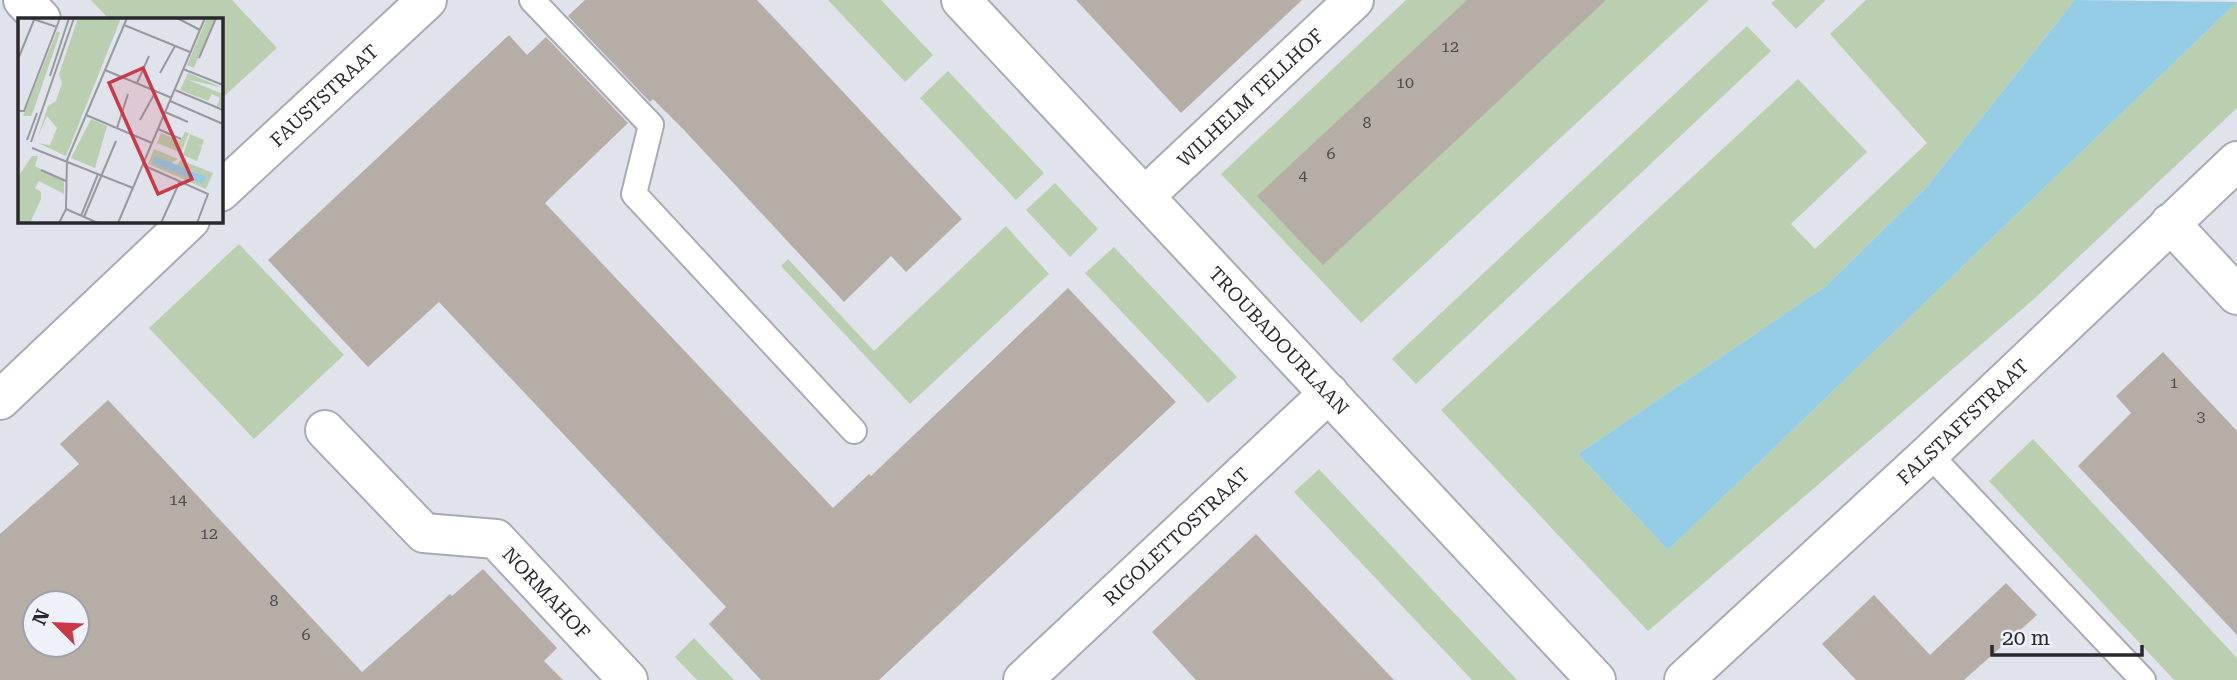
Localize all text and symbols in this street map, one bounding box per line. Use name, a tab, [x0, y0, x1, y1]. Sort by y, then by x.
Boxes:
inset map	[18, 18, 222, 222]
street label: WILHELM TELLHOF	[1173, 24, 1328, 172]
house number: 12	[1441, 37, 1459, 56]
street label: FAUSTSTRAAT	[266, 40, 383, 152]
house number: 10	[1396, 73, 1414, 92]
house number: 8	[1363, 113, 1372, 132]
house number: 6	[1327, 144, 1336, 163]
house number: 4	[1299, 166, 1308, 185]
street label: TROUBADOURLAAN	[1204, 262, 1353, 420]
street label: FALSTAFFSTRAAT	[1893, 354, 2034, 490]
house number: 1	[2170, 373, 2179, 392]
house number: 3	[2197, 407, 2206, 426]
street label: RIGOLETTOSTRAAT	[1099, 463, 1254, 610]
house number: 14	[169, 490, 187, 509]
house number: 12	[200, 524, 218, 543]
street label: NORMAHOF	[498, 543, 595, 644]
north arrow	[21, 589, 91, 659]
house number: 8	[270, 591, 279, 610]
text: N	[27, 606, 55, 629]
scale bar	[1992, 614, 2142, 658]
house number: 6	[302, 625, 311, 644]
text: 20 m	[2002, 626, 2050, 650]

